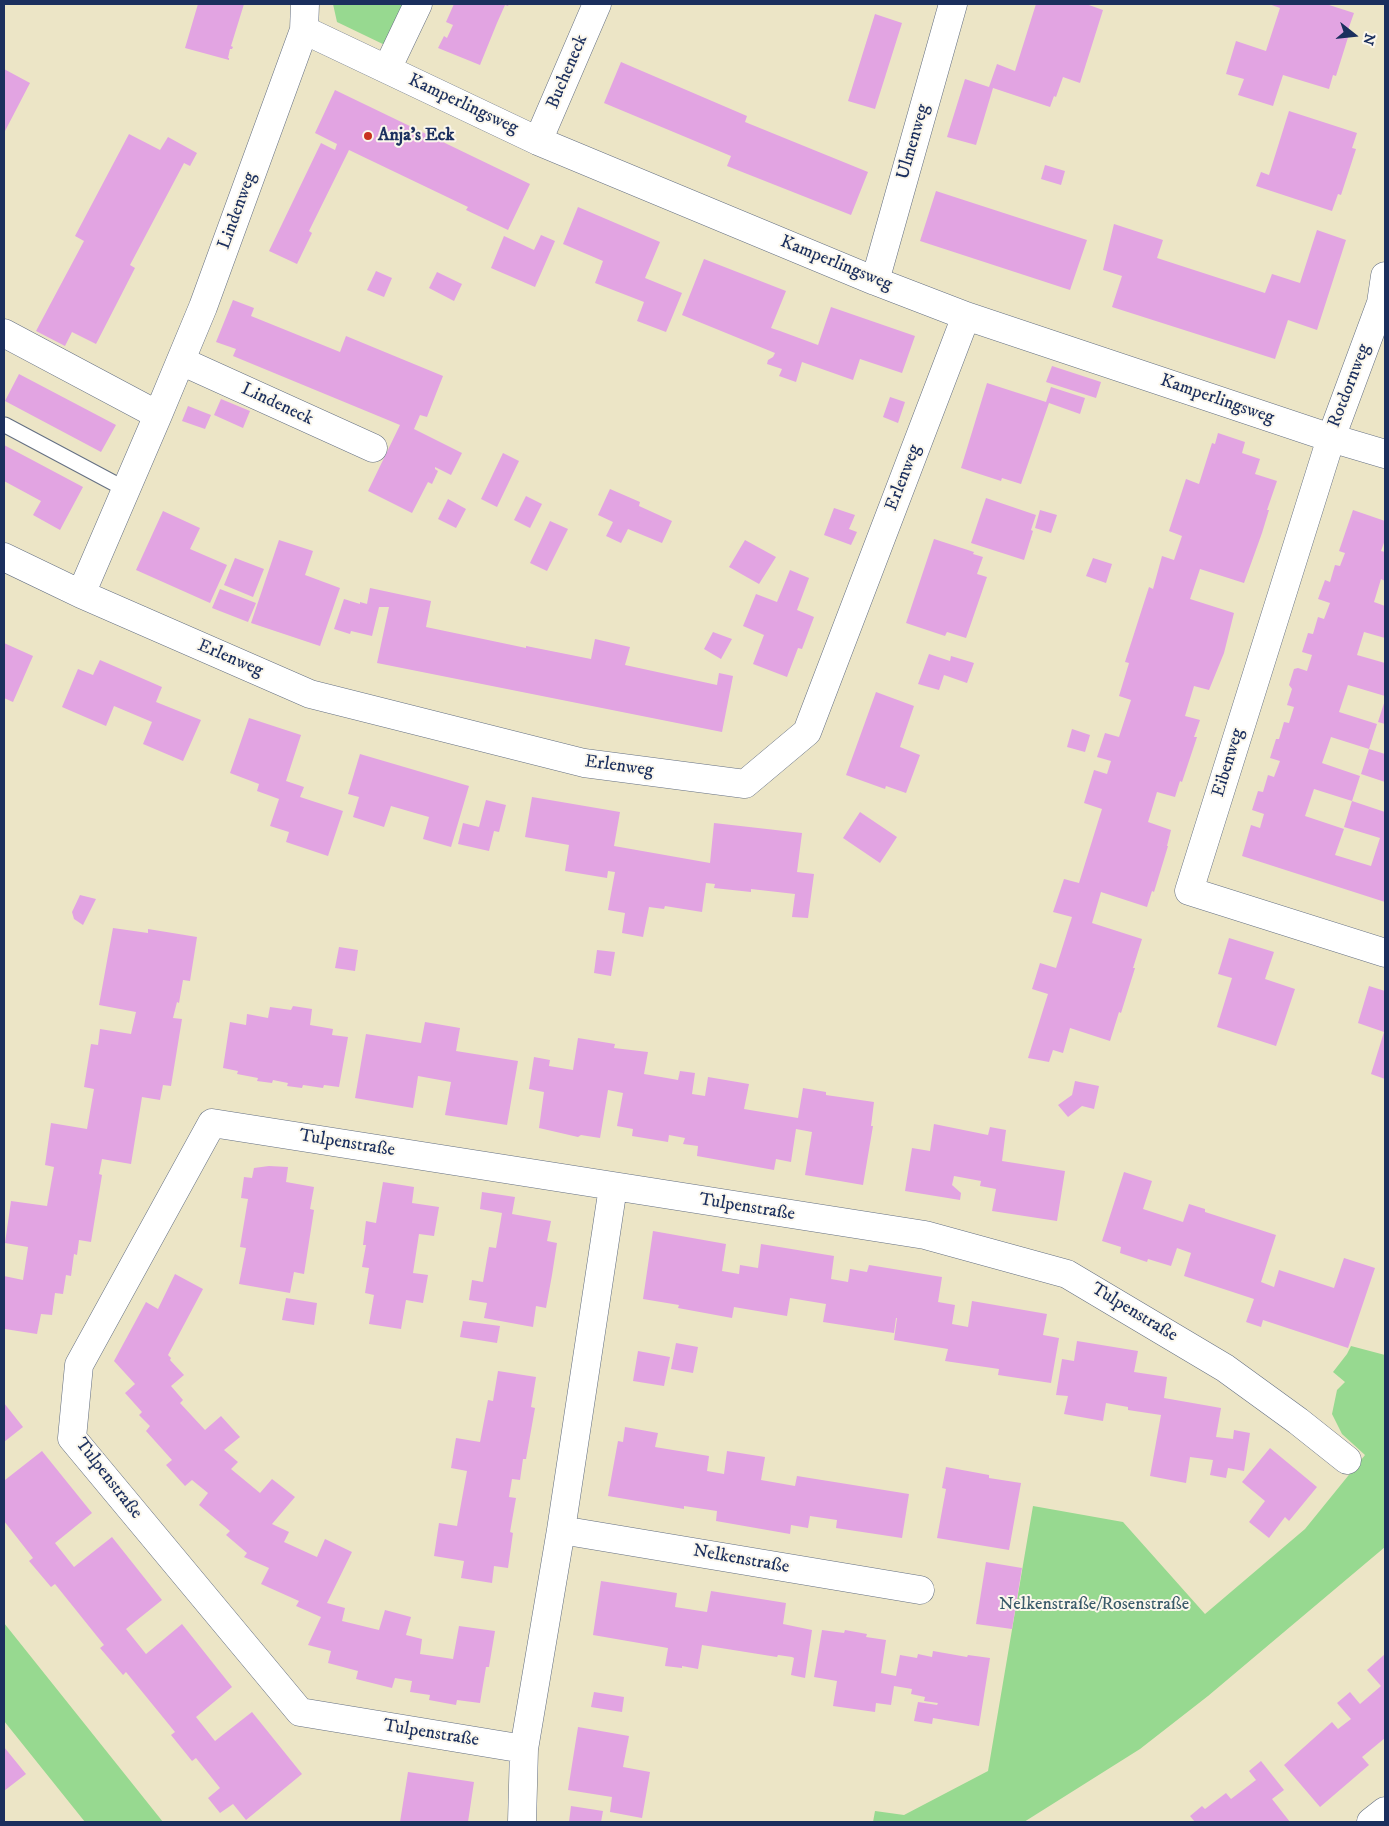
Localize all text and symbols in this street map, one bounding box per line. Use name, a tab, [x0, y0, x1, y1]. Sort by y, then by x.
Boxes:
north arrow	[1329, 10, 1379, 60]
text: N	[1358, 31, 1379, 47]
street label: Bucheneck	[543, 32, 593, 112]
street label: Kamperlingsweg	[405, 70, 521, 140]
street label: Ulmenweg	[893, 102, 935, 182]
place label: Anja's Eck	[378, 125, 454, 147]
marker: Anja's Eck	[362, 130, 374, 142]
street label: Lindenweg	[214, 170, 262, 252]
street label: Kamperlingsweg	[777, 232, 895, 296]
street label: Rotdornweg	[1324, 341, 1376, 431]
street label: Kamperlingsweg	[1157, 370, 1277, 430]
street label: Lindeneck	[238, 379, 316, 431]
street label: Erlenweg	[882, 442, 926, 514]
street label: Erlenweg	[194, 636, 266, 682]
street label: Eibenweg	[1208, 726, 1250, 800]
street label: Erlenweg	[583, 751, 655, 783]
street label: Tulpenstraße	[298, 1126, 396, 1162]
street label: Tulpenstraße	[698, 1190, 796, 1226]
street label: Tulpenstraße	[1087, 1279, 1181, 1347]
street label: Tulpenstraße	[70, 1434, 146, 1524]
street label: Nelkenstraße	[691, 1541, 791, 1579]
park label: Nelkenstraße/Rosenstraße	[999, 1594, 1189, 1616]
street label: Tulpenstraße	[382, 1716, 480, 1752]

